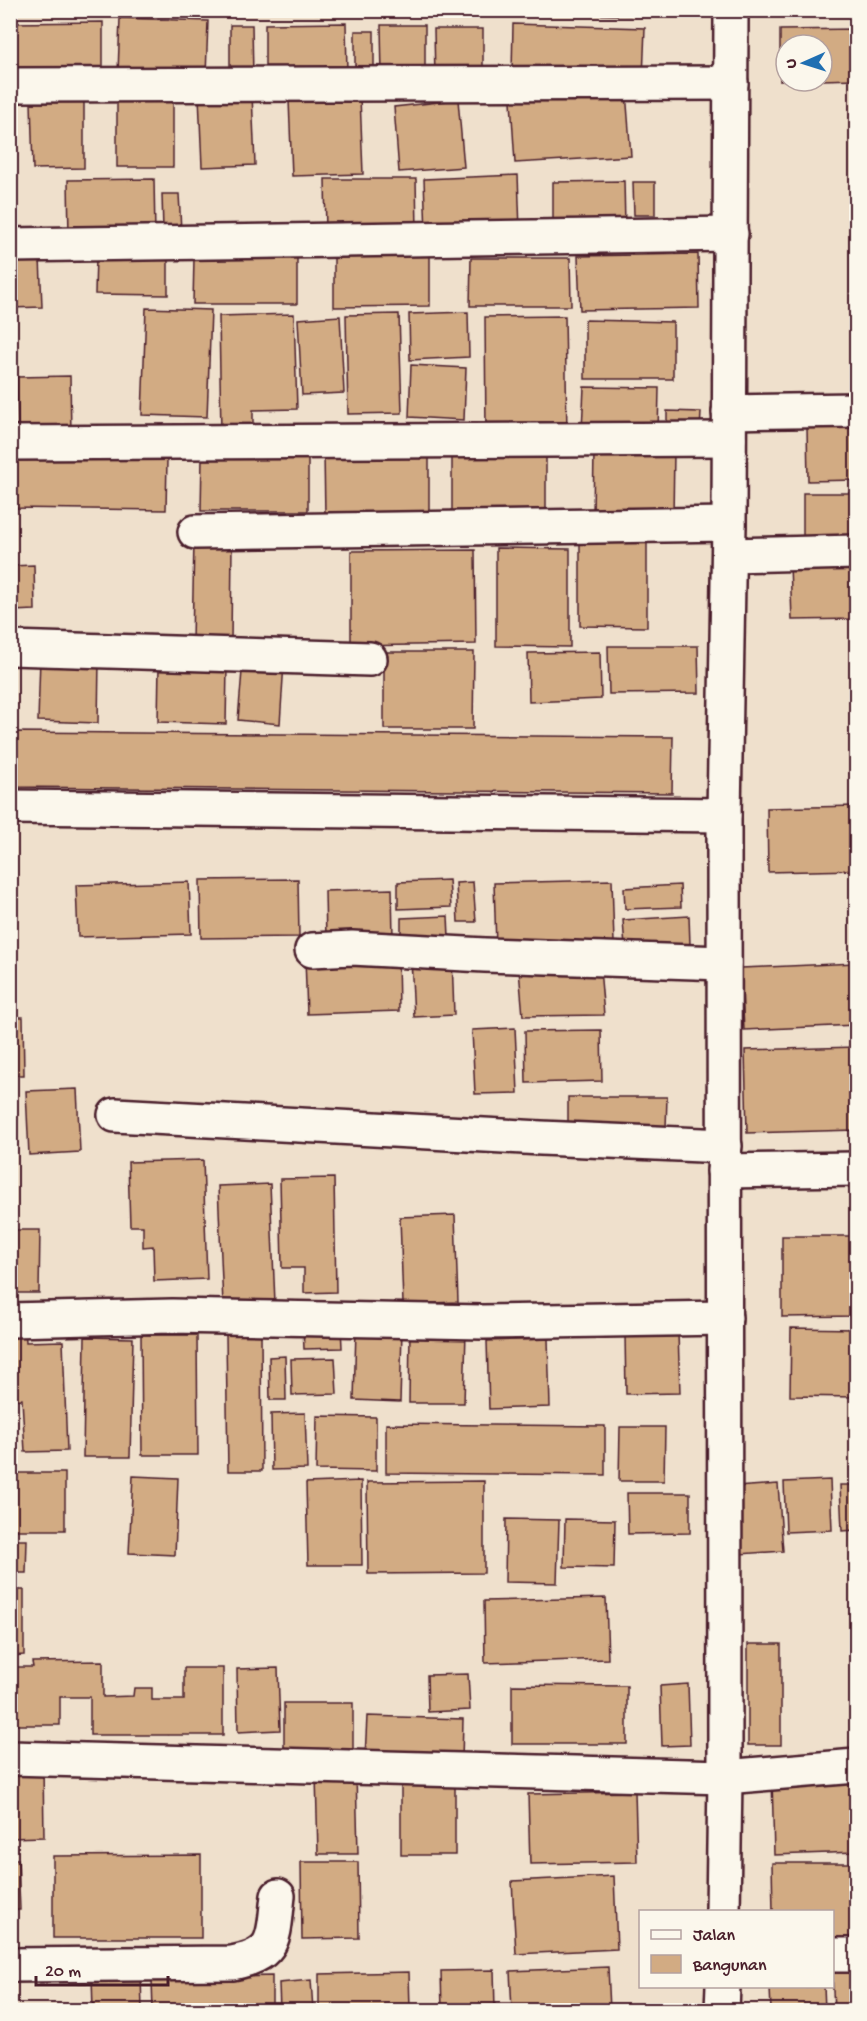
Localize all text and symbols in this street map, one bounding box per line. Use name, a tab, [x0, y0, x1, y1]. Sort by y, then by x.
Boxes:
north arrow	[774, 33, 834, 93]
text: U	[783, 58, 802, 69]
legend	[639, 1910, 834, 1988]
text: Jalan	[693, 1926, 735, 1947]
scale bar	[36, 1949, 168, 1987]
text: Bangunan	[692, 1956, 767, 1977]
text: 20 m	[45, 1962, 81, 1983]

